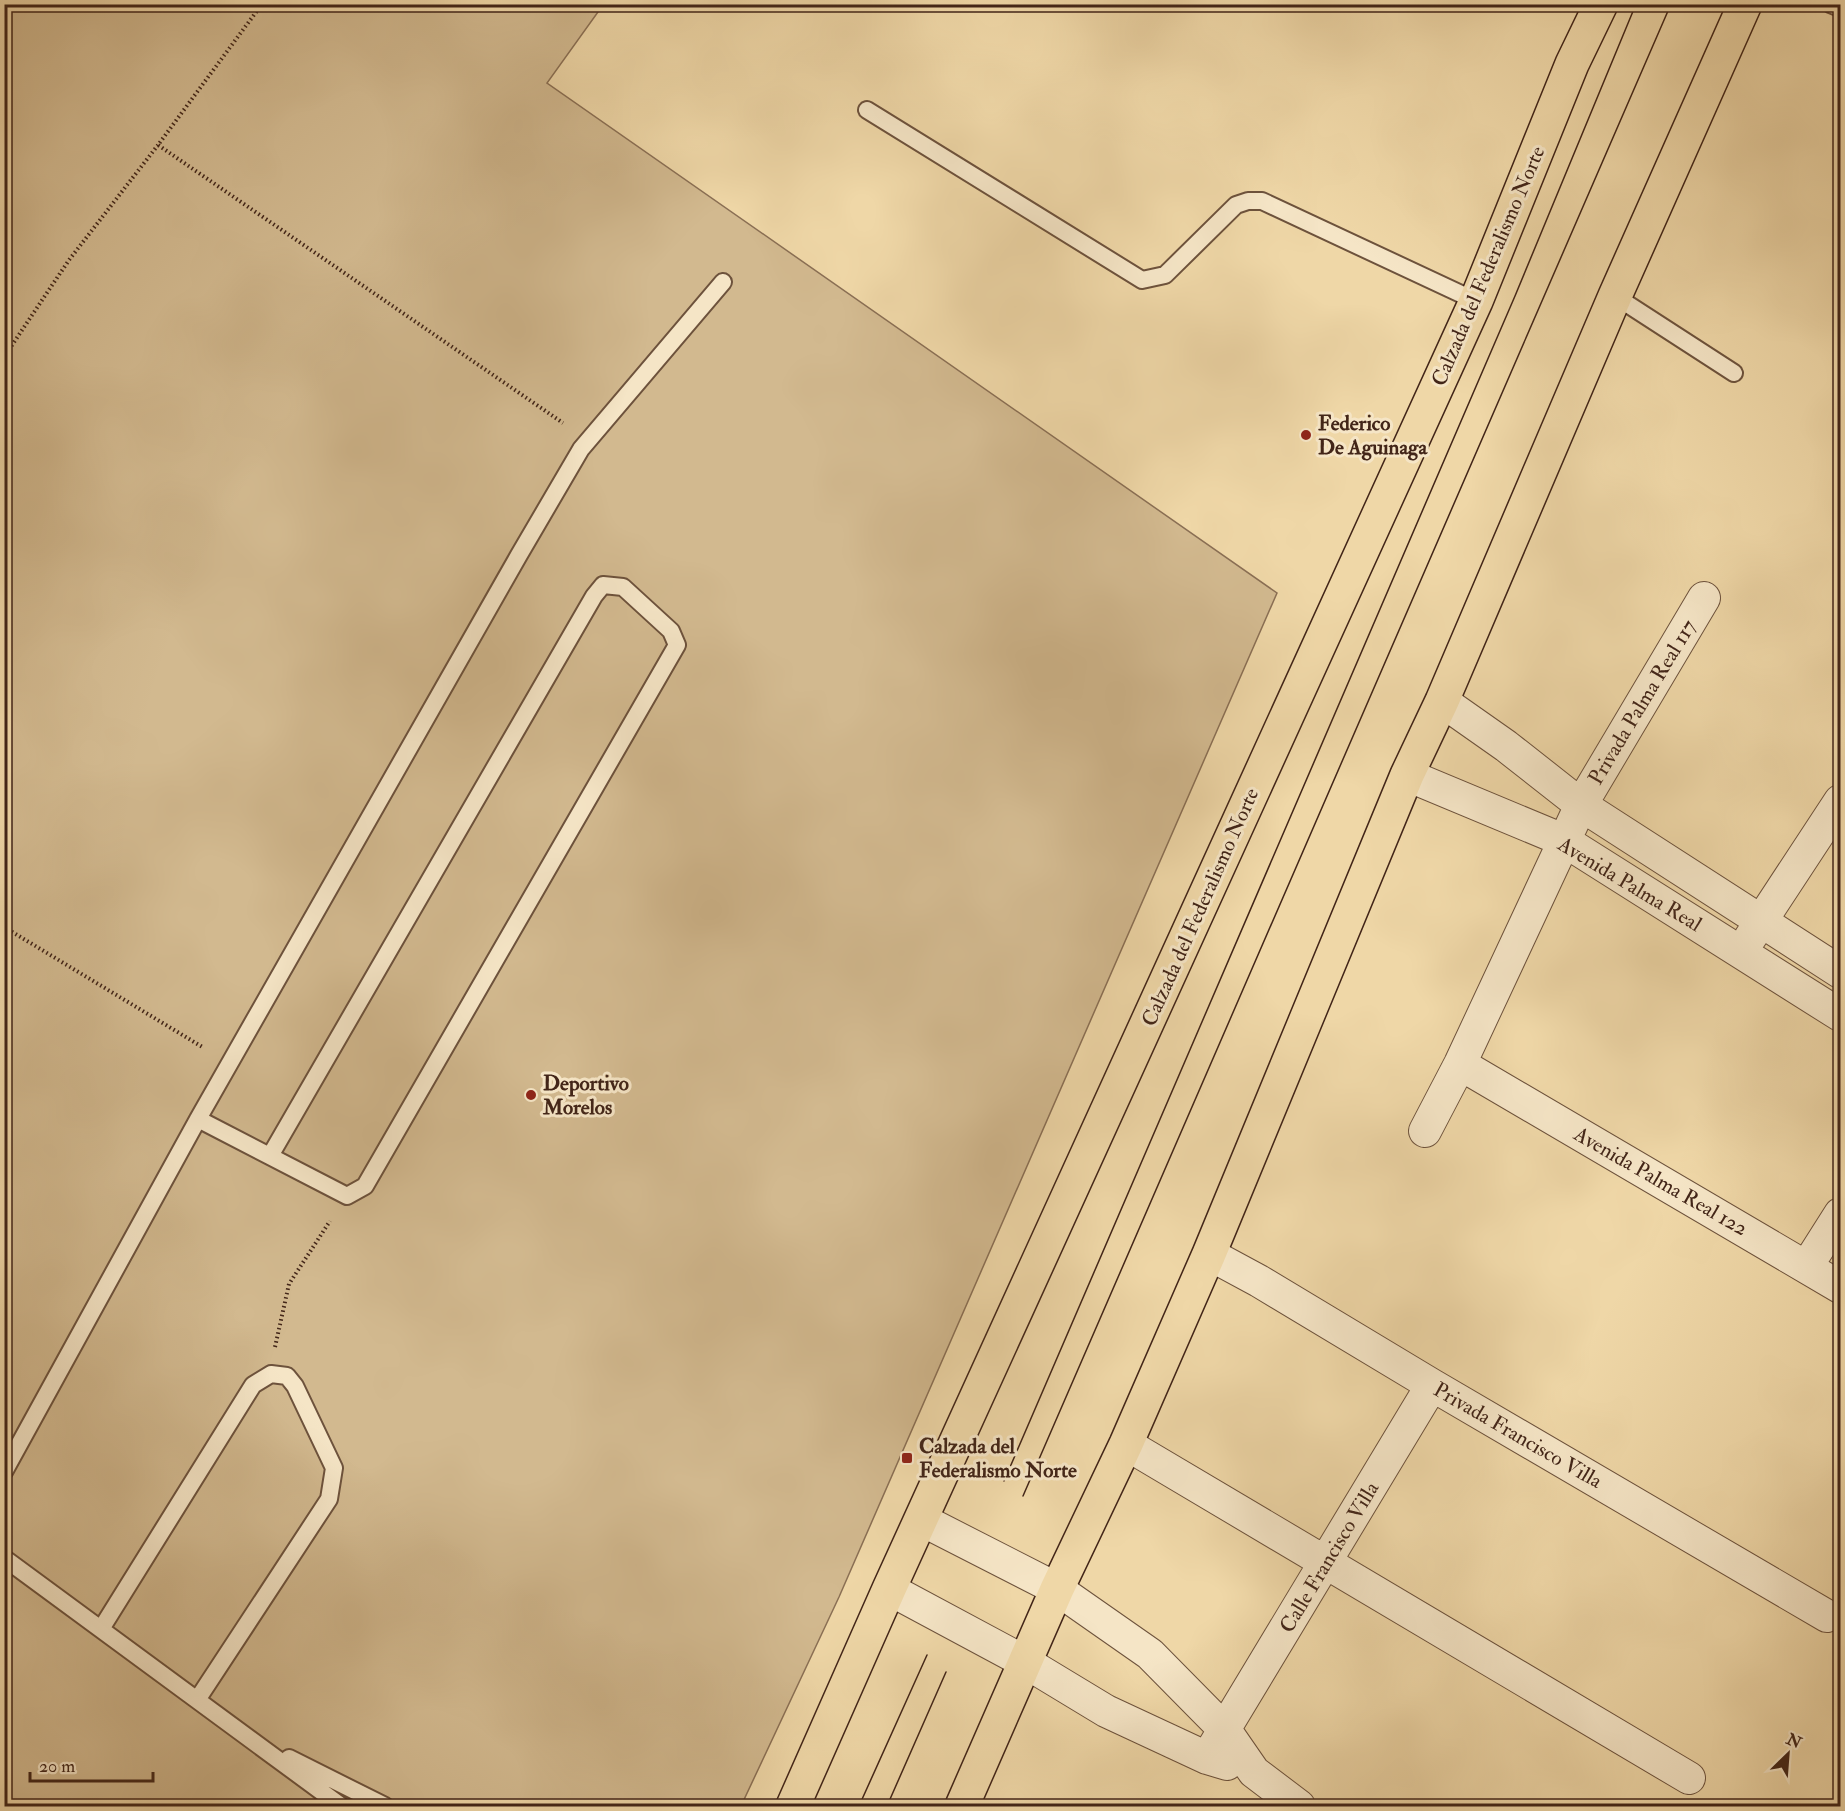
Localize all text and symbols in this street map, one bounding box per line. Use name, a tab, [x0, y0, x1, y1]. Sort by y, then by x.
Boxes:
street label: Calzada del Federalismo Norte	[1426, 142, 1551, 390]
place label: Federico De Aguinaga	[1318, 410, 1428, 461]
marker: Federico De Aguinaga	[1299, 428, 1313, 442]
street label: Privada Palma Real 117	[1582, 614, 1703, 790]
street label: Calzada del Federalismo Norte	[1136, 784, 1265, 1031]
street label: Avenida Palma Real	[1552, 830, 1707, 938]
place label: Deportivo Morelos	[542, 1070, 629, 1121]
marker: Deportivo Morelos	[524, 1088, 538, 1102]
street label: Avenida Palma Real 122	[1568, 1120, 1752, 1242]
street label: Privada Francisco Villa	[1429, 1376, 1607, 1495]
place label: Calzada del Federalismo Norte	[919, 1433, 1077, 1484]
marker: Calzada del Federalismo Norte	[900, 1451, 914, 1465]
street label: Calle Francisco Villa	[1274, 1476, 1385, 1638]
north arrow	[1758, 1724, 1818, 1784]
text: N	[1782, 1729, 1805, 1754]
scale bar	[30, 1745, 153, 1783]
text: 20 m	[39, 1755, 75, 1778]

